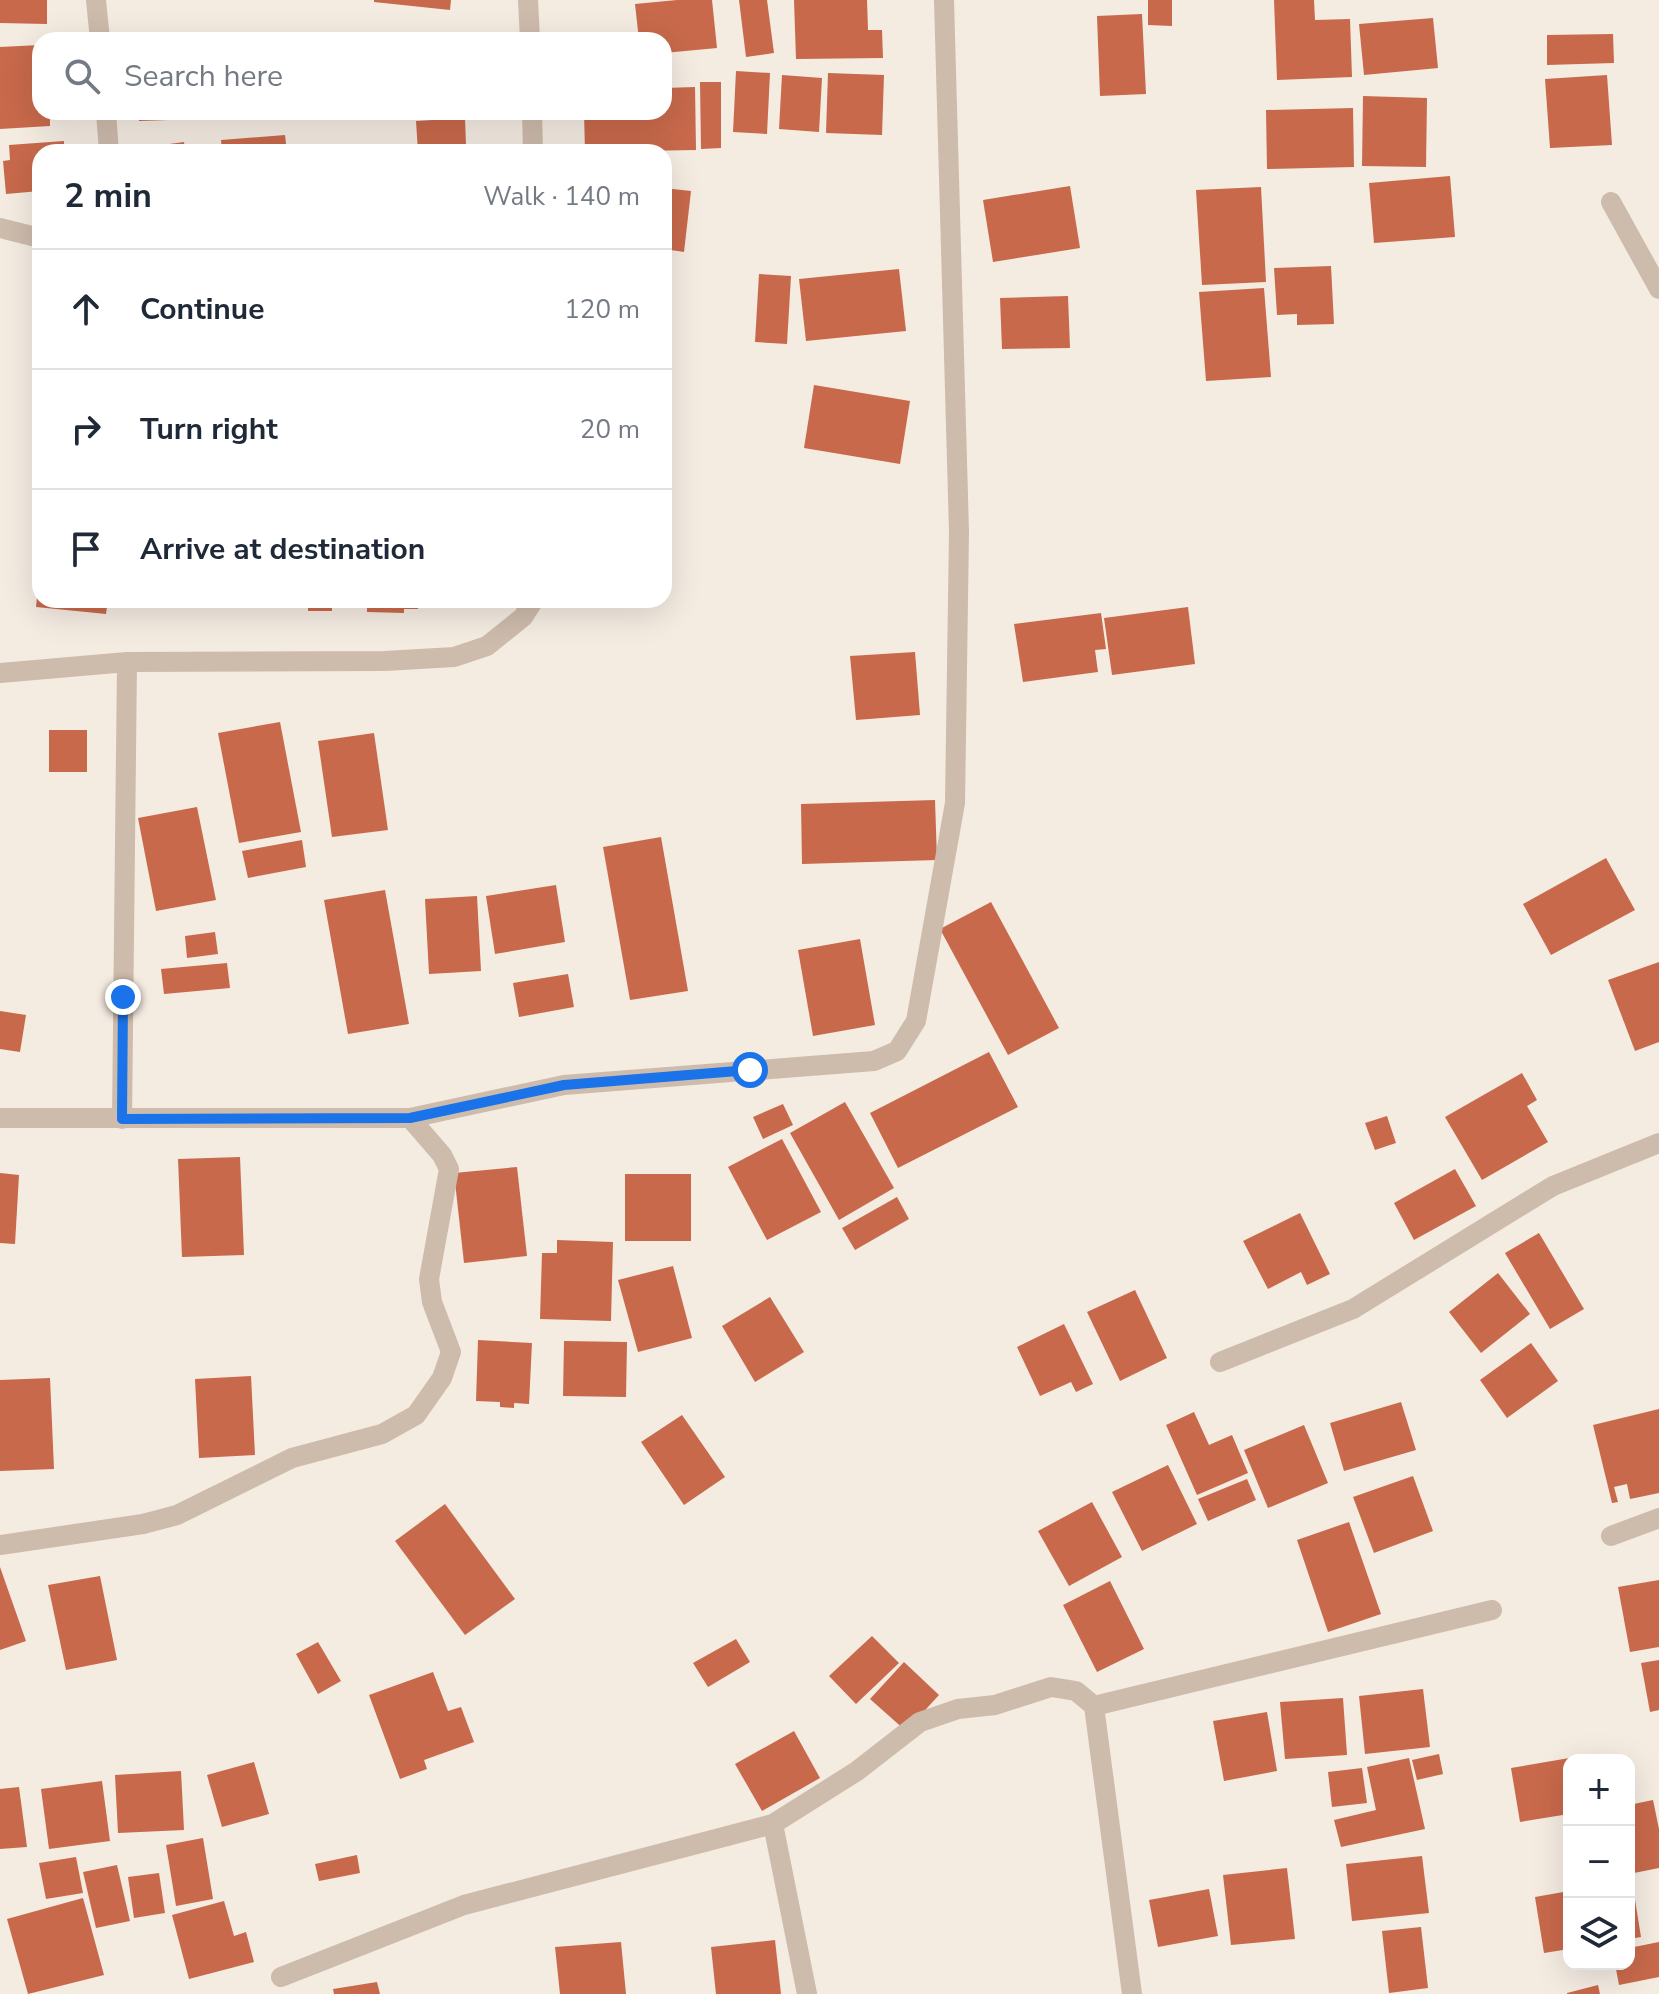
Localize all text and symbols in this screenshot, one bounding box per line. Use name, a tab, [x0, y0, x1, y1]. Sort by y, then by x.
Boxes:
search box	[32, 32, 672, 120]
icon: search	[60, 54, 104, 98]
text: Search here	[124, 56, 283, 97]
text: 2 min	[64, 173, 152, 219]
text: Walk · 140 m	[483, 179, 640, 214]
icon: ahead	[64, 287, 108, 331]
text: Continue	[140, 289, 265, 330]
text: 120 m	[564, 292, 640, 327]
icon: right	[64, 407, 108, 451]
text: Turn right	[140, 409, 278, 450]
text: 20 m	[580, 412, 640, 447]
icon: arrive	[64, 527, 108, 571]
text: Arrive at destination	[140, 529, 425, 570]
route end	[105, 979, 141, 1015]
route start	[732, 1052, 768, 1088]
map controls	[1563, 1754, 1635, 1970]
button: +	[1563, 1754, 1635, 1826]
button: −	[1563, 1826, 1635, 1898]
button: layers	[1563, 1898, 1635, 1970]

